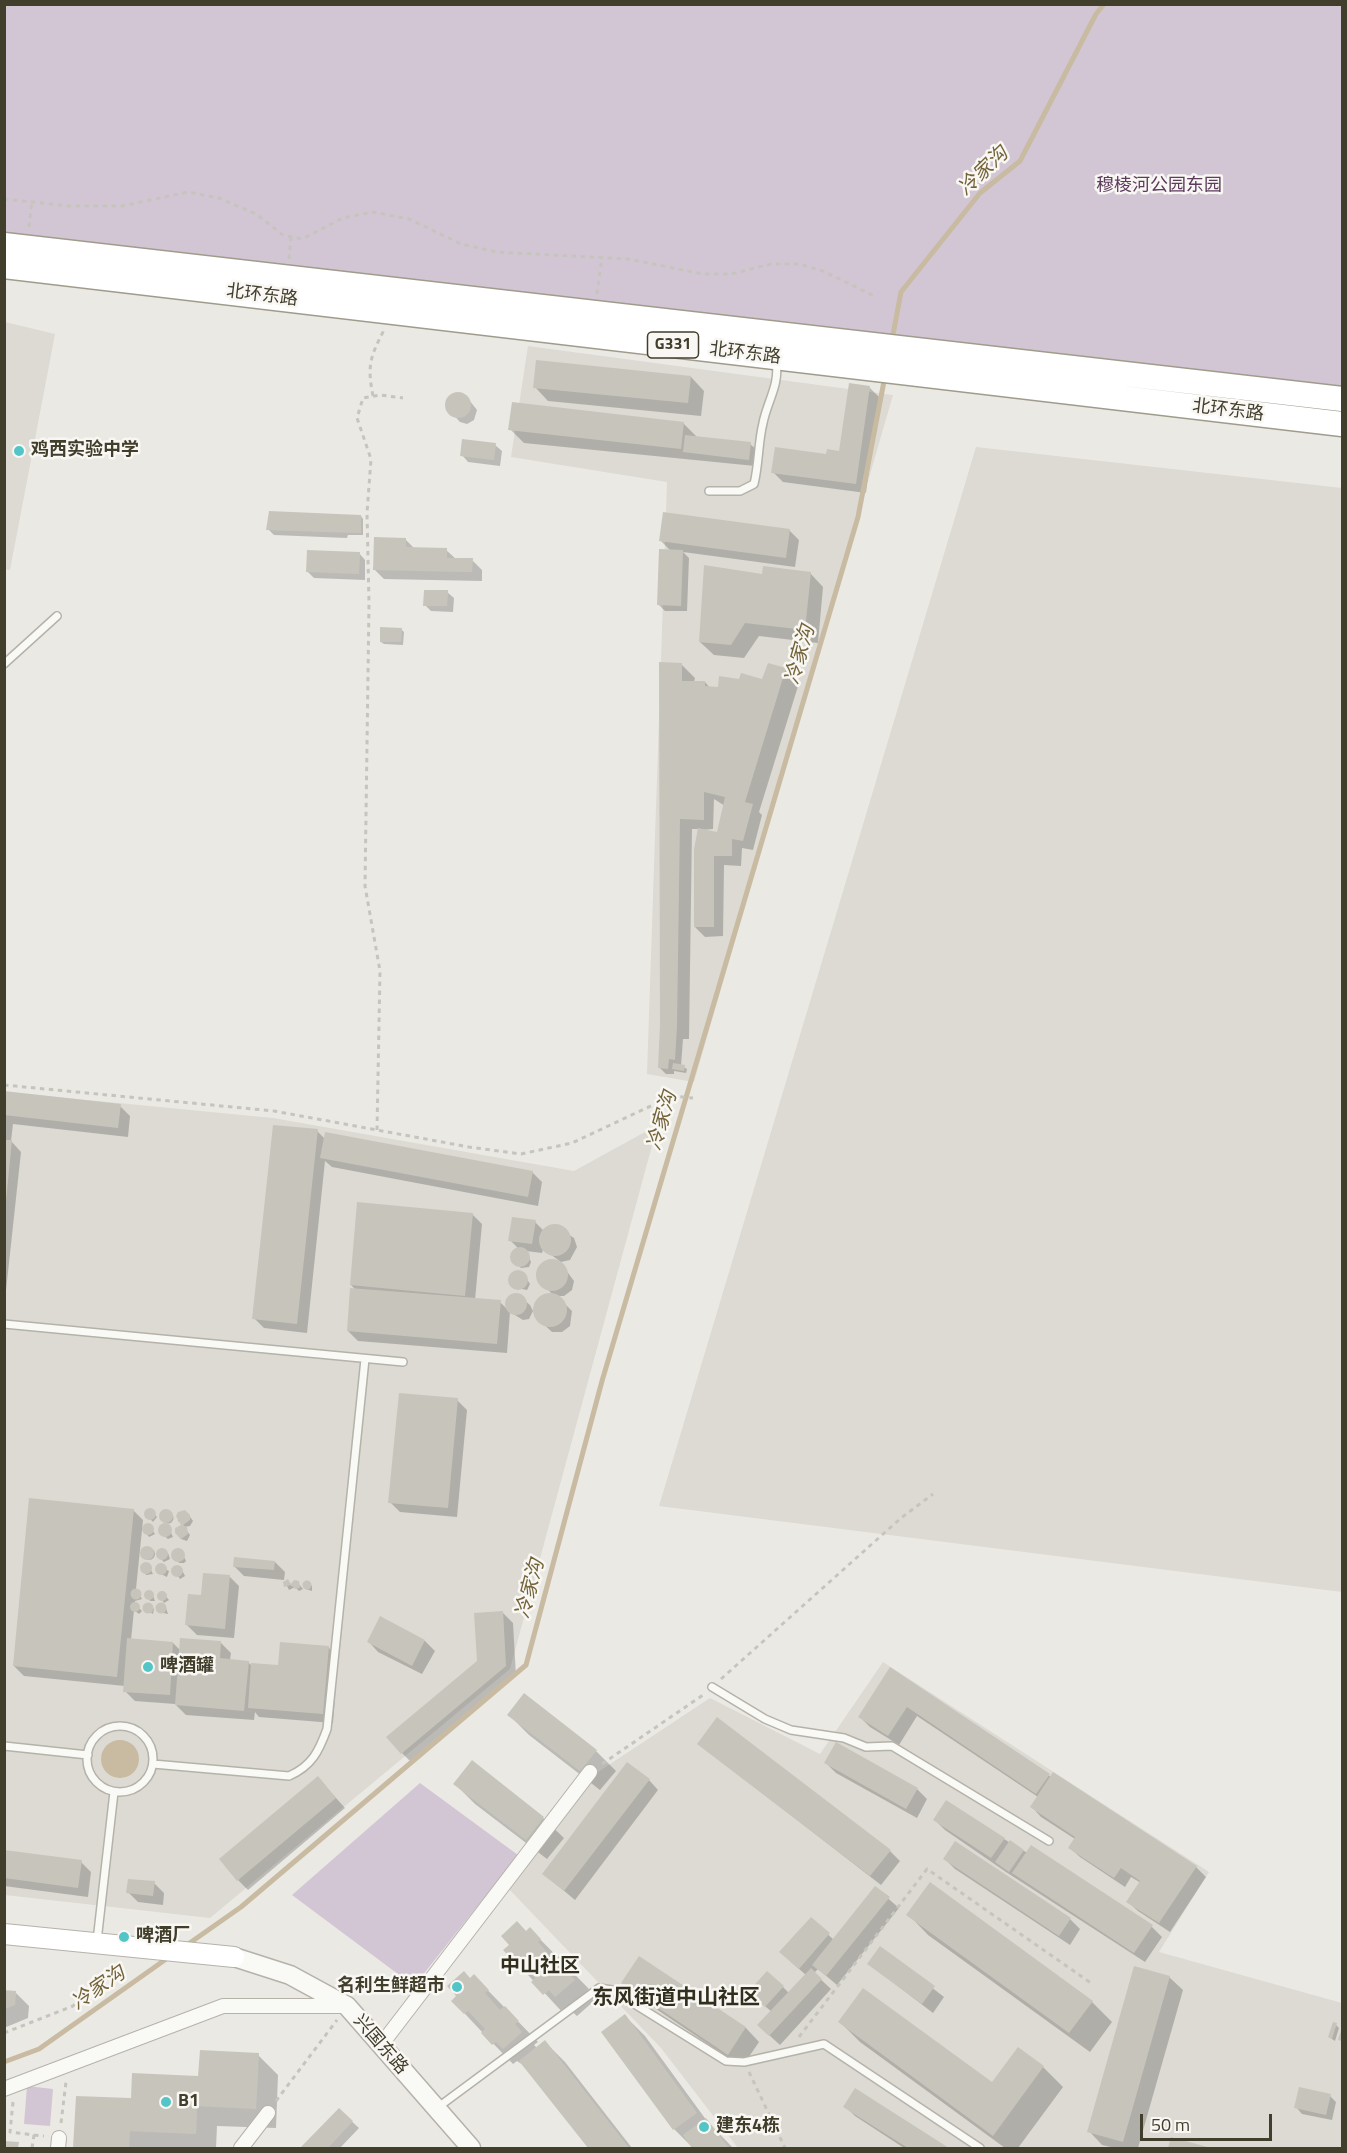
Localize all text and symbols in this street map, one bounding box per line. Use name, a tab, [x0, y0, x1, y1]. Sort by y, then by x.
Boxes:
water label: 冷家沟	[954, 143, 1014, 201]
park label: 穆棱河公园东园	[1096, 176, 1222, 198]
street label: 北环东路	[225, 281, 299, 311]
road number: G331	[648, 332, 698, 358]
street label: 北环东路	[708, 339, 782, 369]
street label: 北环东路	[1191, 396, 1265, 426]
place label: 鸡西实验中学	[31, 440, 139, 462]
marker: 鸡西实验中学	[12, 444, 26, 458]
water label: 冷家沟	[781, 623, 821, 687]
water label: 冷家沟	[643, 1089, 683, 1153]
water label: 冷家沟	[512, 1557, 550, 1621]
place label: 啤酒罐	[160, 1656, 214, 1678]
marker: 啤酒罐	[141, 1660, 155, 1674]
place label: 啤酒厂	[136, 1926, 190, 1948]
marker: 啤酒厂	[117, 1930, 131, 1944]
district label: 中山社区	[500, 1955, 580, 1979]
water label: 冷家沟	[68, 1962, 130, 2016]
place label: 名利生鲜超市	[337, 1976, 445, 1998]
marker: 名利生鲜超市	[450, 1980, 464, 1994]
district label: 东风街道中山社区	[592, 1986, 760, 2012]
street label: 兴国东路	[348, 2011, 412, 2079]
place label: B1	[178, 2091, 199, 2113]
marker: B1	[159, 2095, 173, 2109]
scale bar	[1143, 2102, 1275, 2140]
text: 50 m	[1151, 2111, 1190, 2138]
place label: 建东4栋	[716, 2116, 780, 2138]
marker: 建东4栋	[697, 2120, 711, 2134]

